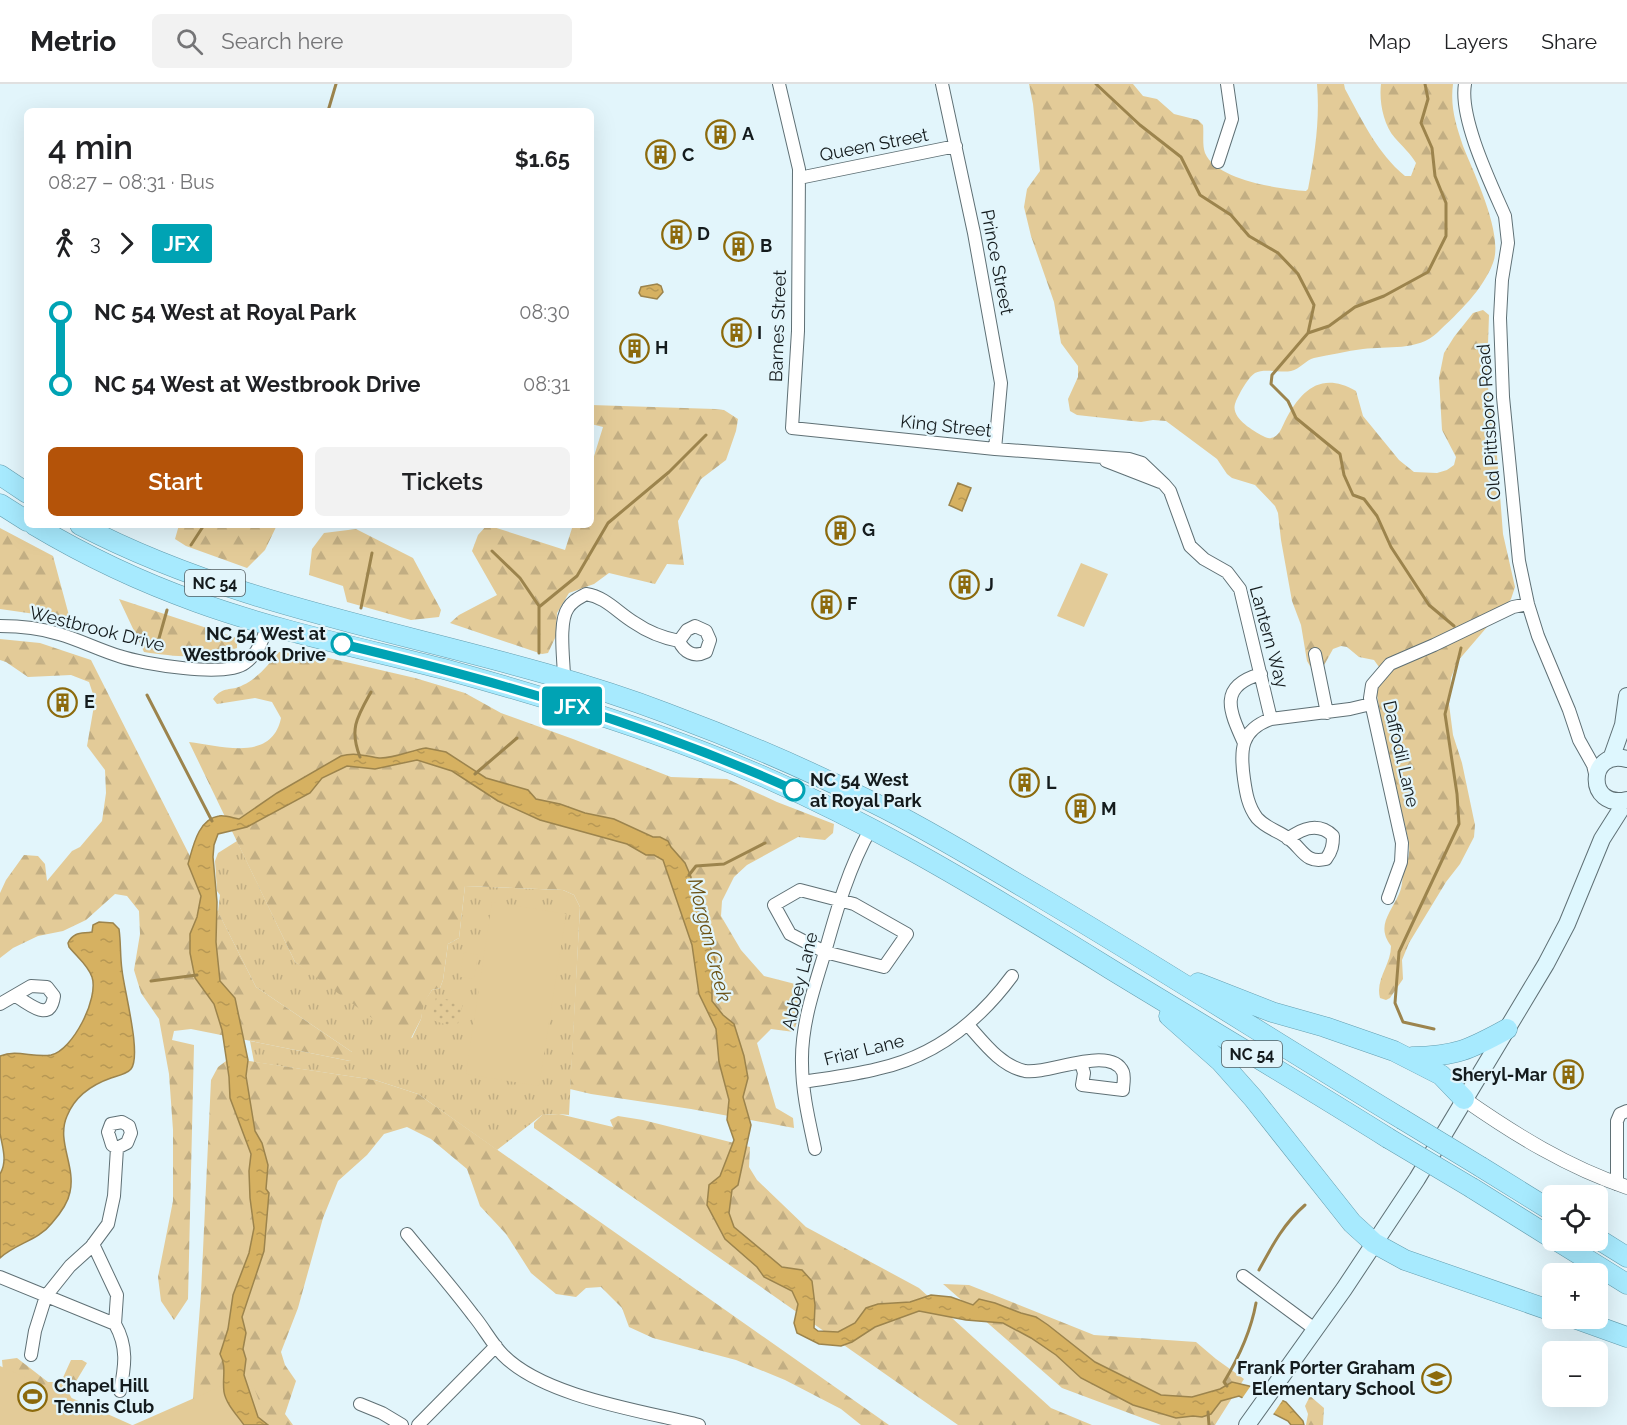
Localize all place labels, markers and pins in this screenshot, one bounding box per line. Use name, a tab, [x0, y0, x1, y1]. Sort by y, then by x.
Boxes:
building icon: A	[705, 118, 737, 150]
place label: A	[742, 123, 755, 144]
building icon: C	[645, 139, 677, 171]
place label: C	[682, 144, 694, 165]
building icon: D	[660, 218, 692, 250]
place label: D	[697, 223, 710, 244]
building icon: B	[723, 230, 755, 262]
place label: B	[760, 235, 772, 256]
building icon: I	[720, 317, 752, 349]
place label: I	[757, 322, 762, 343]
building icon: H	[618, 332, 650, 364]
place label: H	[655, 337, 668, 358]
building icon: G	[825, 514, 857, 546]
place label: G	[862, 519, 875, 540]
building icon: J	[948, 569, 980, 601]
place label: J	[985, 574, 994, 595]
building icon: F	[810, 588, 842, 620]
place label: F	[847, 593, 857, 614]
place label: NC 54 West at Westbrook Drive	[183, 623, 326, 665]
marker: NC 54 West at Westbrook Drive	[331, 633, 353, 655]
building icon: E	[47, 686, 79, 718]
place label: E	[84, 691, 95, 712]
building icon: L	[1009, 767, 1041, 799]
place label: NC 54 West at Royal Park	[810, 769, 923, 811]
place label: L	[1046, 772, 1057, 793]
marker: NC 54 West at Royal Park	[783, 779, 805, 801]
building icon: M	[1064, 793, 1096, 825]
place label: M	[1101, 798, 1117, 819]
building icon: Sheryl-Mar	[1552, 1059, 1584, 1091]
place label: Sheryl-Mar	[1452, 1064, 1547, 1085]
place label: Frank Porter Graham Elementary School	[1237, 1357, 1415, 1399]
school or university icon: Frank Porter Graham Elementary School	[1420, 1362, 1452, 1394]
place label: Chapel Hill Tennis Club	[54, 1375, 154, 1417]
sports icon: Chapel Hill Tennis Club	[17, 1380, 49, 1412]

